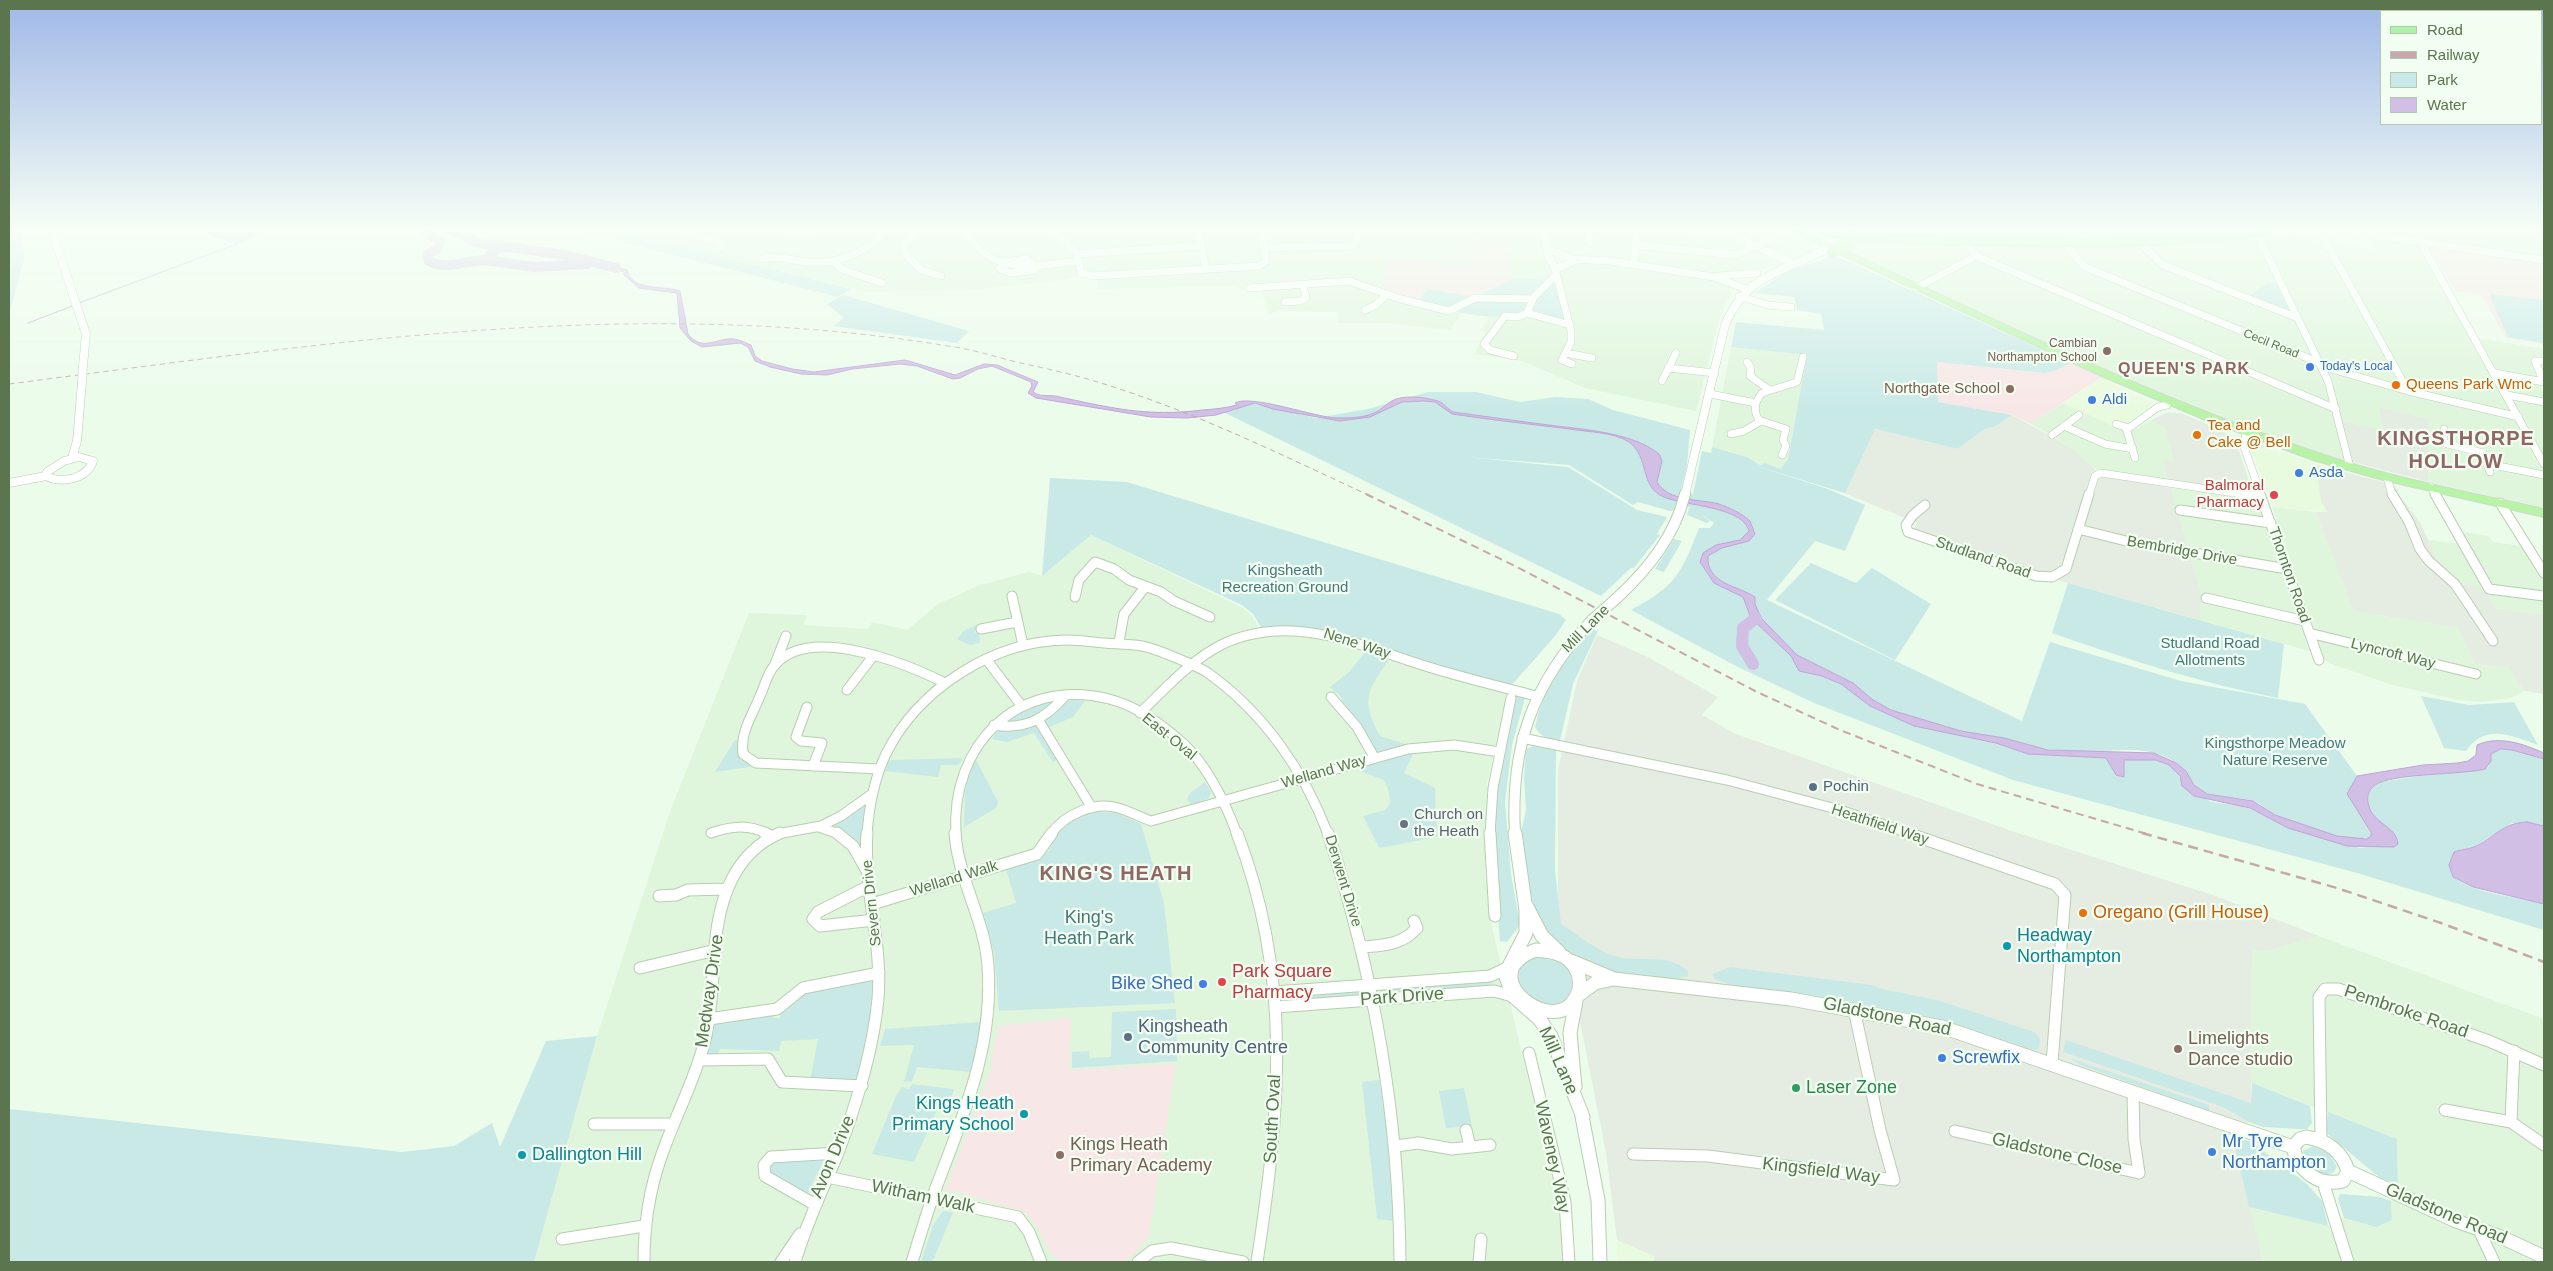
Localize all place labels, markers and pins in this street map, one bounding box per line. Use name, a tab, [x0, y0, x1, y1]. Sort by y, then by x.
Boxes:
place label: Cambian Northampton School	[1988, 337, 2097, 365]
marker: Cambian Northampton School	[2101, 345, 2113, 357]
place label: Today's Local	[2320, 360, 2392, 374]
marker: Today's Local	[2304, 361, 2316, 373]
place label: Queens Park Wmc	[2406, 376, 2532, 394]
marker: Queens Park Wmc	[2390, 379, 2402, 391]
place label: Northgate School	[1884, 380, 2000, 398]
marker: Northgate School	[2004, 383, 2016, 395]
place label: Aldi	[2102, 391, 2127, 409]
marker: Aldi	[2086, 394, 2098, 406]
place label: Tea and Cake @ Bell	[2207, 417, 2291, 452]
marker: Tea and Cake @ Bell	[2191, 429, 2203, 441]
place label: Asda	[2309, 464, 2343, 482]
marker: Asda	[2293, 467, 2305, 479]
place label: Balmoral Pharmacy	[2196, 477, 2264, 512]
marker: Balmoral Pharmacy	[2268, 489, 2280, 501]
place label: Pochin	[1823, 778, 1869, 796]
marker: Pochin	[1807, 781, 1819, 793]
place label: Church on the Heath	[1414, 806, 1483, 841]
marker: Church on the Heath	[1398, 818, 1410, 830]
place label: Oregano (Grill House)	[2093, 902, 2269, 924]
marker: Oregano (Grill House)	[2077, 907, 2089, 919]
place label: Headway Northampton	[2017, 925, 2121, 968]
marker: Headway Northampton	[2001, 940, 2013, 952]
place label: Park Square Pharmacy	[1232, 961, 1332, 1004]
place label: Bike Shed	[1111, 973, 1193, 995]
marker: Park Square Pharmacy	[1216, 976, 1228, 988]
marker: Bike Shed	[1197, 978, 1209, 990]
place label: Kingsheath Community Centre	[1138, 1016, 1288, 1058]
place label: Limelights Dance studio	[2188, 1028, 2293, 1070]
marker: Kingsheath Community Centre	[1122, 1031, 1134, 1043]
marker: Limelights Dance studio	[2172, 1043, 2184, 1055]
place label: Screwfix	[1952, 1047, 2020, 1069]
marker: Screwfix	[1936, 1052, 1948, 1064]
place label: Laser Zone	[1806, 1077, 1897, 1099]
marker: Laser Zone	[1790, 1082, 1802, 1094]
place label: Kings Heath Primary School	[892, 1093, 1014, 1136]
marker: Kings Heath Primary School	[1018, 1108, 1030, 1120]
place label: Mr Tyre Northampton	[2222, 1131, 2326, 1174]
place label: Kings Heath Primary Academy	[1070, 1134, 1212, 1176]
place label: Dallington Hill	[532, 1144, 642, 1166]
marker: Mr Tyre Northampton	[2206, 1146, 2218, 1158]
marker: Dallington Hill	[516, 1149, 528, 1161]
marker: Kings Heath Primary Academy	[1054, 1149, 1066, 1161]

